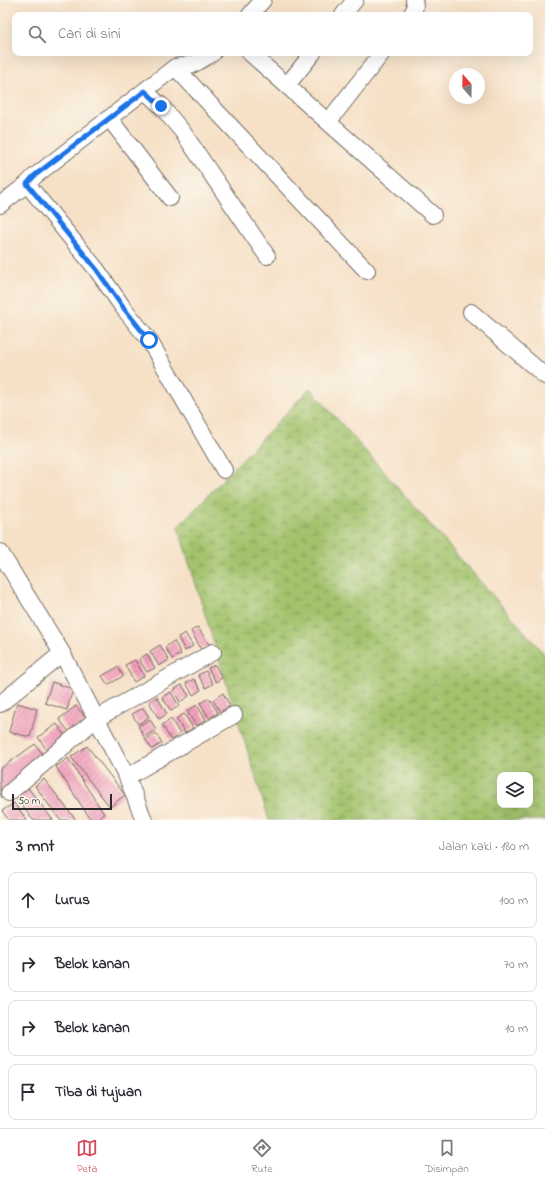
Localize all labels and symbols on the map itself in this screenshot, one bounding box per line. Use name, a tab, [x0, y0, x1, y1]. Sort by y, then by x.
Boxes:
north arrow	[449, 68, 485, 104]
route end	[152, 97, 170, 115]
route start	[140, 331, 158, 349]
scale bar	[12, 792, 112, 811]

